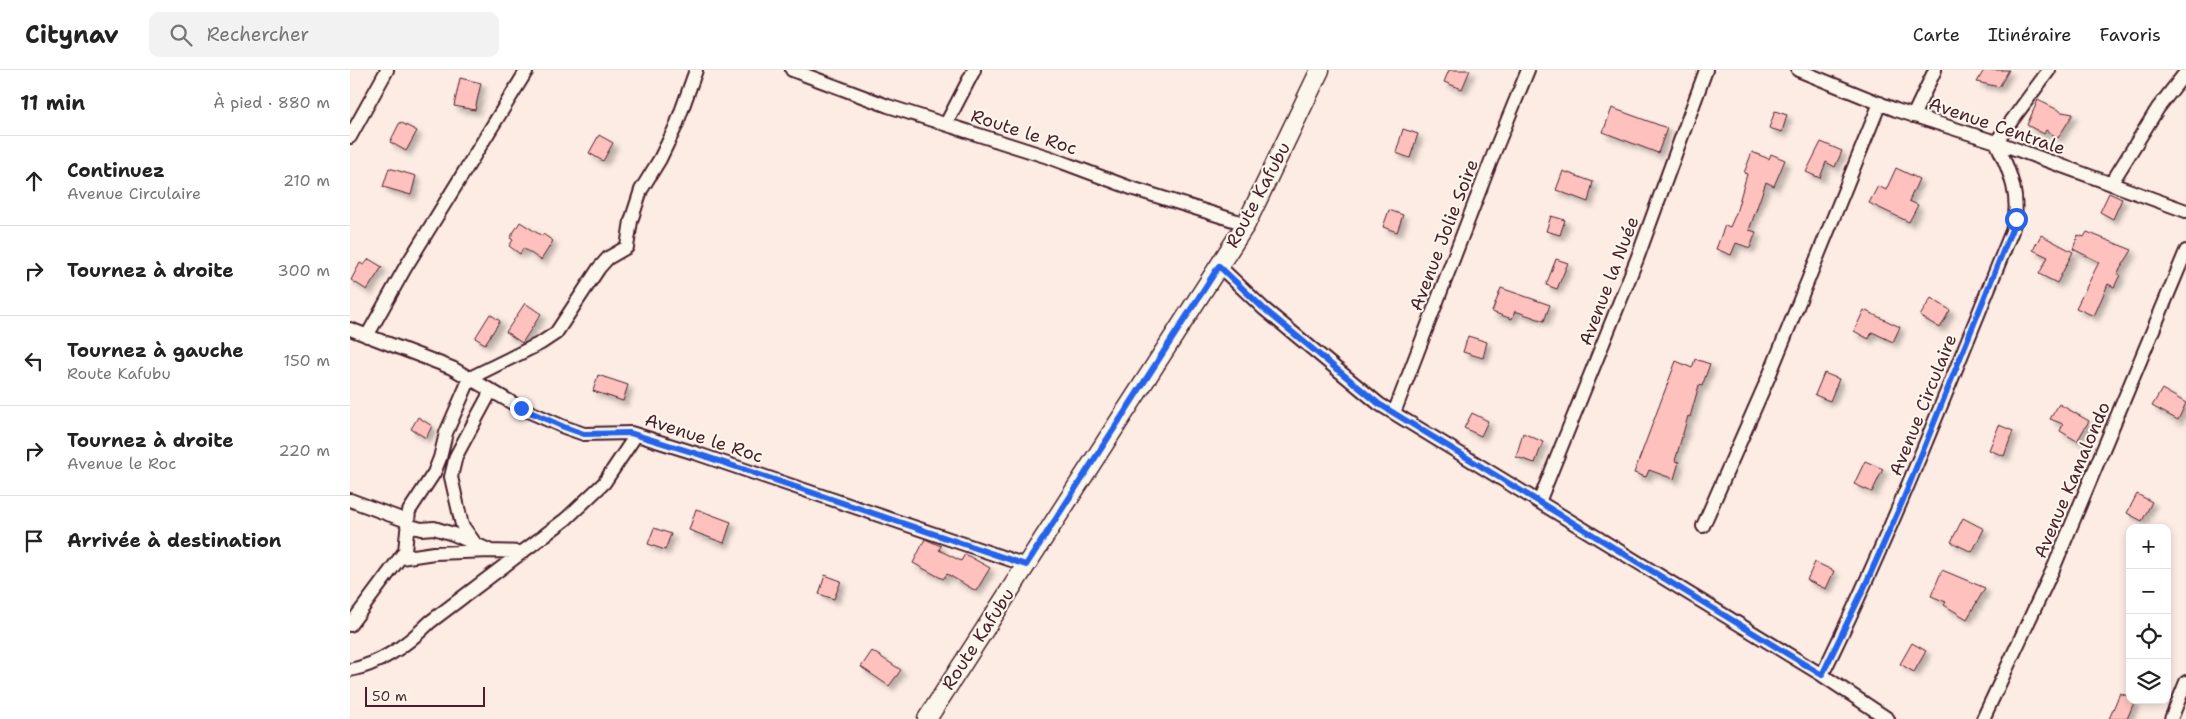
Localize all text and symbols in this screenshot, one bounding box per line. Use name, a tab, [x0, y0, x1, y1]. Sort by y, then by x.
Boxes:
search box	[149, 12, 499, 57]
text: Citynav	[25, 19, 119, 51]
icon: search	[167, 21, 195, 49]
text: Rechercher	[207, 22, 309, 47]
text: Carte	[1913, 23, 1960, 47]
text: Itinéraire	[1988, 23, 2072, 47]
text: Favoris	[2100, 23, 2161, 47]
text: 11 min	[20, 89, 85, 117]
street label: Avenue Centrale	[1926, 91, 2068, 161]
text: À pied · 880 m	[213, 92, 330, 113]
street label: Route le Roc	[968, 104, 1080, 160]
street label: Route Kafubu	[1220, 138, 1296, 252]
street label: Avenue Jolie Soire	[1404, 156, 1484, 314]
text: Continuez	[67, 158, 165, 183]
icon: ahead	[20, 167, 48, 195]
text: 210 m	[283, 170, 330, 191]
text: Avenue Circulaire	[67, 183, 201, 204]
route start	[2005, 208, 2028, 231]
street label: Avenue la Nuée	[1573, 213, 1645, 349]
icon: right	[20, 257, 48, 285]
text: Tournez à droite	[67, 258, 234, 283]
text: 300 m	[278, 260, 330, 281]
street label: Avenue Circulaire	[1884, 331, 1962, 479]
text: Tournez à gauche	[67, 338, 244, 363]
icon: left	[20, 347, 48, 375]
text: 150 m	[283, 350, 330, 371]
text: Route Kafubu	[67, 363, 171, 384]
route end	[510, 397, 533, 420]
street label: Avenue Kamalondo	[2028, 398, 2116, 562]
street label: Avenue le Roc	[642, 408, 766, 468]
text: Tournez à droite	[67, 428, 234, 453]
icon: right	[20, 437, 48, 465]
text: 220 m	[278, 440, 330, 461]
text: Avenue le Roc	[67, 453, 176, 474]
map controls	[2126, 524, 2171, 704]
button: +	[2126, 524, 2171, 569]
icon: arrive	[20, 527, 48, 555]
text: Arrivée à destination	[67, 528, 281, 553]
button: −	[2126, 569, 2171, 614]
street label: Route Kafubu	[936, 584, 1020, 694]
button: locate	[2126, 614, 2171, 659]
button: layers	[2126, 659, 2171, 704]
scale bar	[365, 684, 485, 707]
text: 50 m	[372, 687, 407, 705]

